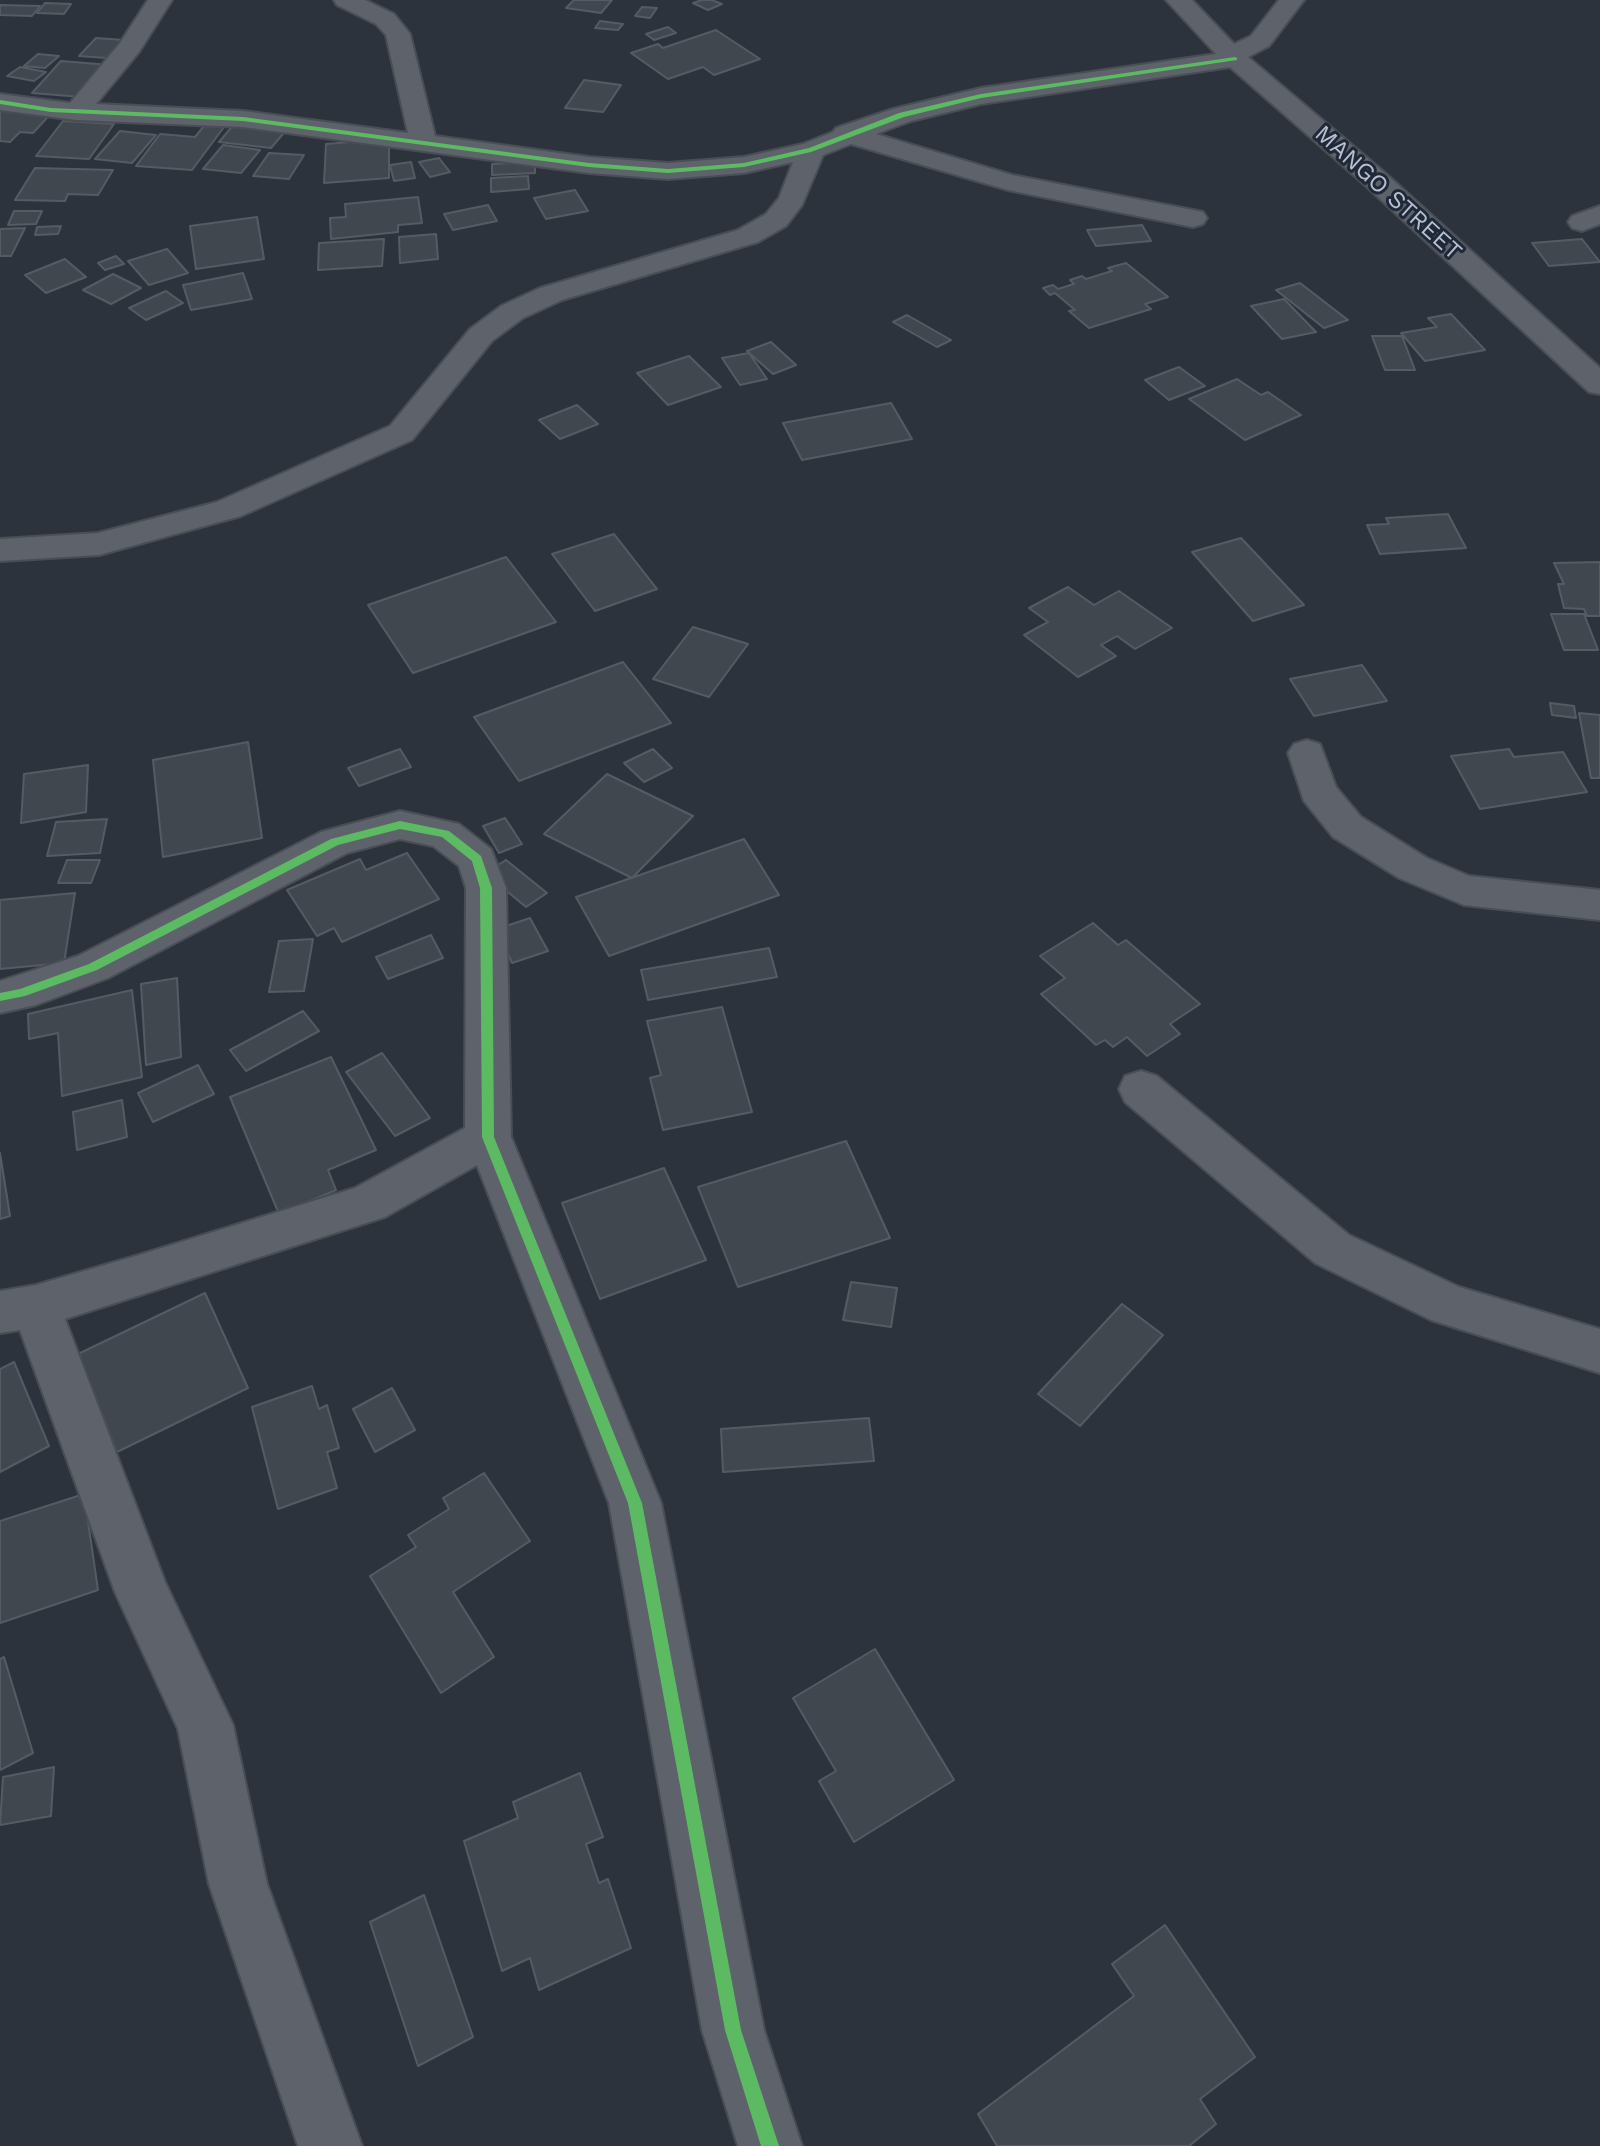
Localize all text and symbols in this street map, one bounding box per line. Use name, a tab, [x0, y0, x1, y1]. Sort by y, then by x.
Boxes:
street label: MANGO STREET	[1309, 119, 1467, 267]

